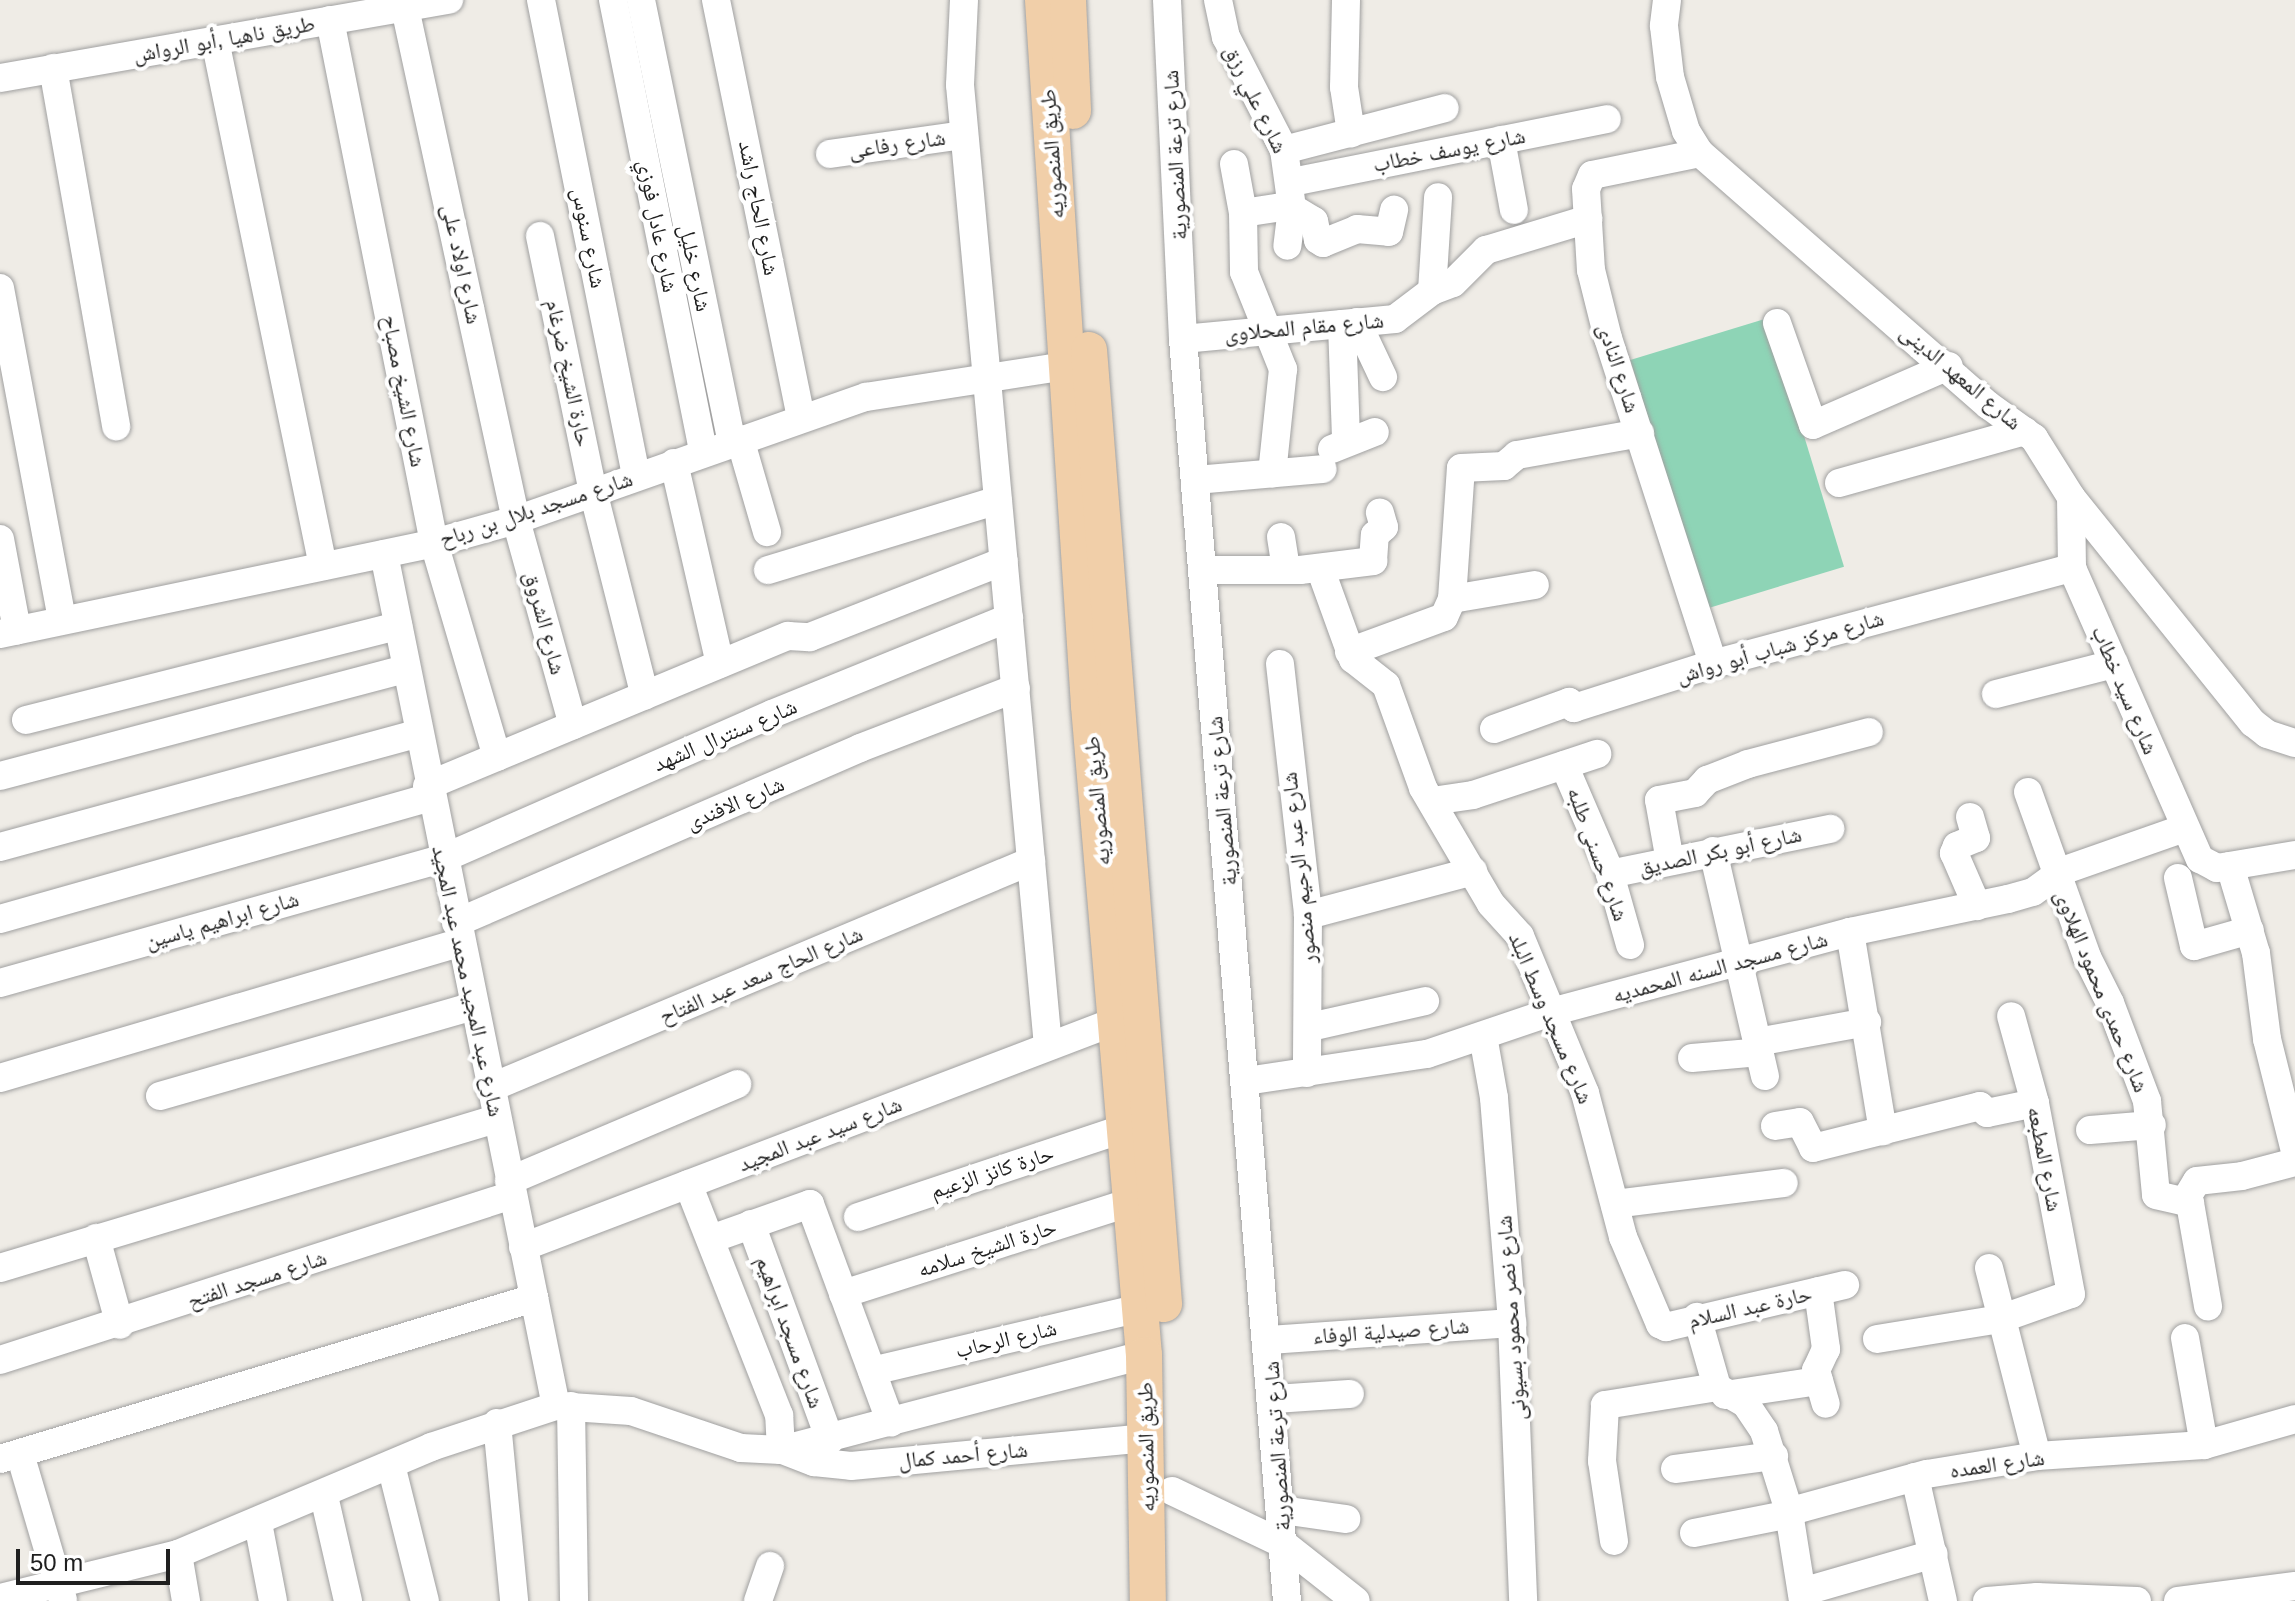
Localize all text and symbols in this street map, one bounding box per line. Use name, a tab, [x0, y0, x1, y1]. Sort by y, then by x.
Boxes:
street label: طريق ناهيا ,أبو الرواش	[131, 10, 317, 68]
street label: شارع علي رزق	[1219, 41, 1293, 157]
street label: شارع ترعة المنصورية	[1157, 69, 1193, 241]
street label: طريق المنصوريه	[1034, 88, 1070, 220]
street label: شارع يوسف خطاب	[1371, 122, 1527, 178]
street label: شارع رفاعى	[847, 124, 947, 164]
street label: شارع الحاج راشد	[733, 138, 785, 278]
street label: شارع عادل فوزي	[632, 157, 684, 295]
street label: شارع سنوس	[566, 186, 612, 290]
street label: شارع اولاد على	[436, 202, 488, 326]
street label: شارع خليل	[673, 222, 717, 314]
street label: حارة الشيخ ضرغام	[541, 297, 597, 449]
street label: شارع مقام المحلاوى	[1223, 307, 1385, 347]
street label: شارع الشيخ مصباح	[376, 313, 432, 469]
street label: شارع المعهد الدينى	[1895, 319, 2027, 435]
street label: شارع النادى	[1592, 320, 1646, 416]
street label: شارع مسجد بلال بن رباح	[436, 465, 636, 553]
street label: شارع الشروق	[519, 568, 571, 678]
street label: شارع مركز شباب أبو رواش	[1673, 605, 1887, 689]
street label: شارع سيد خطاب	[2086, 622, 2164, 758]
street label: شارع سنترال الشهد	[649, 693, 801, 777]
street label: شارع ترعة المنصورية	[1201, 715, 1243, 887]
street label: طريق المنصوريه	[1078, 735, 1116, 867]
street label: شارع الافندى	[682, 770, 788, 836]
street label: شارع عبد الرحيم منصور	[1276, 771, 1322, 965]
street label: شارع حسنى طلبه	[1562, 783, 1634, 925]
street label: شارع أبو بكر الصديق	[1636, 821, 1804, 881]
street label: شارع عبد المجيد محمد عبد المجيد	[426, 843, 510, 1119]
street label: شارع ابراهيم ياسين	[142, 885, 302, 955]
street label: شارع حمدى محمود الهلاوى	[2049, 886, 2155, 1096]
street label: شارع الحاج سعد عبد الفتاح	[655, 920, 867, 1030]
street label: شارع مسجد السنه المحمديه	[1610, 926, 1830, 1008]
street label: شارع مسجد وسط البلد	[1503, 928, 1599, 1108]
street label: شارع سيد عبد المجيد	[735, 1091, 905, 1177]
street label: شارع المطبعه	[2022, 1104, 2068, 1214]
street label: حارة كانز الزعيم	[927, 1140, 1057, 1204]
street label: حارة الشيخ سلامه	[914, 1213, 1060, 1283]
street label: شارع نصر محمود بسيونى	[1491, 1215, 1531, 1421]
street label: شارع مسجد الفتح	[184, 1244, 330, 1314]
street label: شارع مسجد ابراهيم	[750, 1252, 830, 1412]
street label: حارة عبد السلام	[1686, 1280, 1814, 1334]
street label: شارع صيدلية الوفاء	[1312, 1312, 1470, 1350]
street label: شارع الرحاب	[953, 1315, 1059, 1363]
street label: شارع ترعة المنصورية	[1258, 1360, 1296, 1532]
street label: طريق المنصوريه	[1132, 1382, 1160, 1512]
street label: شارع أحمد كمال	[897, 1436, 1029, 1474]
street label: شارع العمده	[1948, 1444, 2046, 1484]
scale bar	[20, 1533, 174, 1583]
text: 50 m	[30, 1549, 83, 1576]

